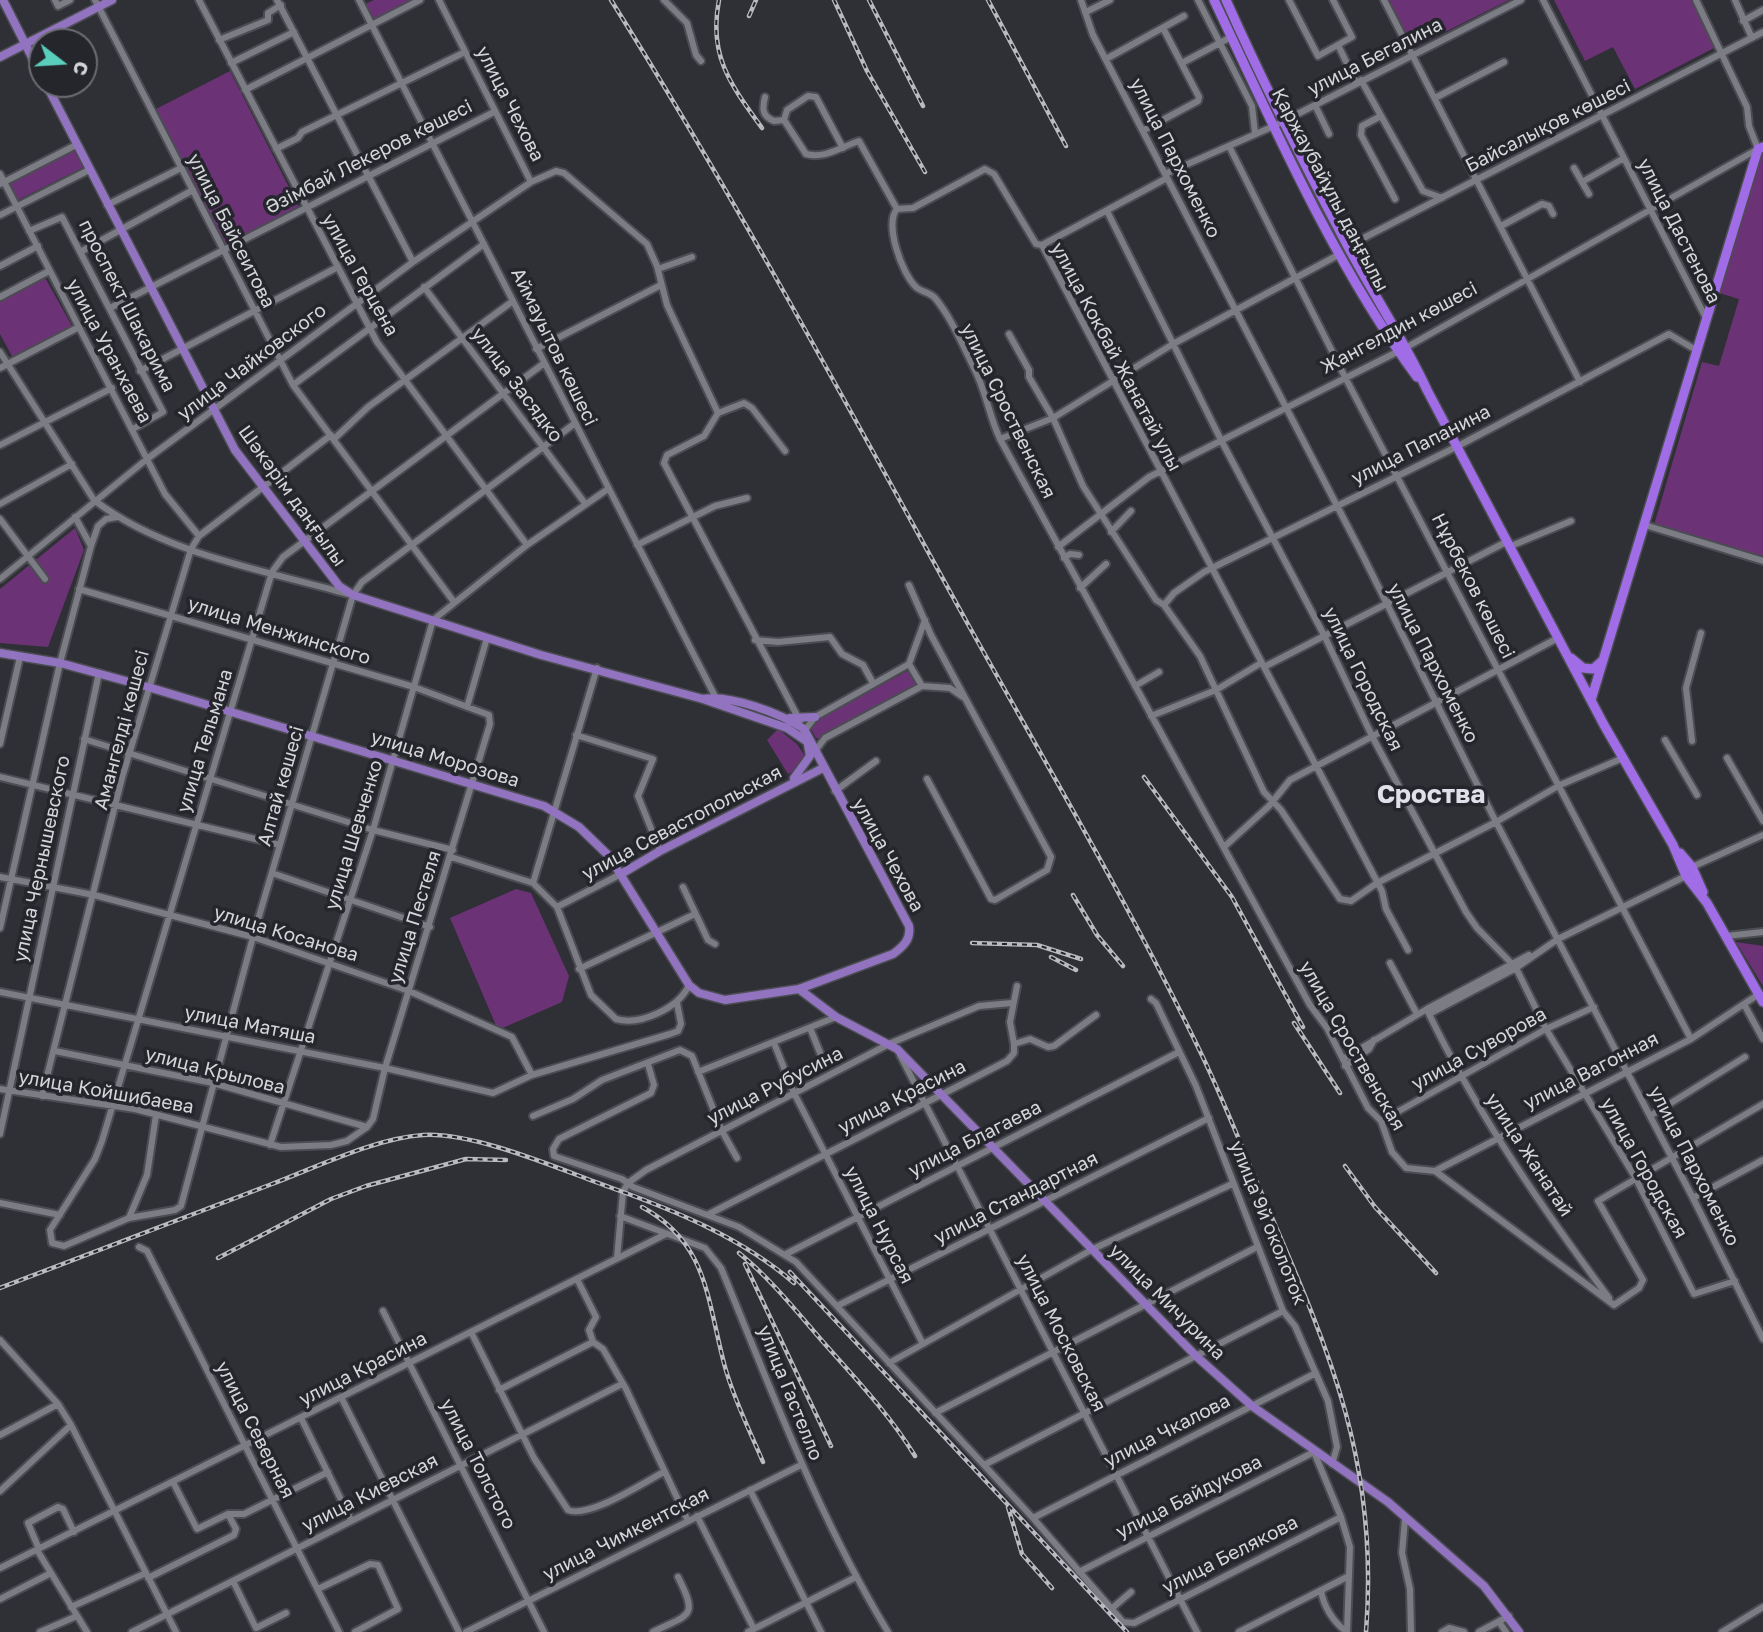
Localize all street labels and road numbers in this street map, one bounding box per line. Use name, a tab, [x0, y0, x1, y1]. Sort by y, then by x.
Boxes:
street label: улица Бегалина	[1304, 13, 1446, 101]
street label: улица Чехова	[471, 42, 549, 166]
street label: улица Пархоменко	[1125, 74, 1225, 242]
street label: Байсалықов көшесі	[1462, 74, 1634, 178]
street label: Қаржаубайұлы даңғылы	[1267, 84, 1393, 296]
street label: Әзімбай Лекеров көшесі	[262, 95, 476, 219]
street label: улица Байсеитова	[182, 150, 280, 312]
street label: улица Дастенова	[1633, 155, 1725, 307]
street label: улица Герцена	[317, 210, 403, 340]
street label: проспект Шакарима	[74, 216, 180, 396]
street label: улица Кокбай Жанатай улы	[1046, 239, 1186, 475]
street label: Аймауытов көшесі	[506, 264, 602, 430]
street label: улица Уранхаева	[61, 275, 157, 427]
street label: Жангелдин көшесі	[1317, 277, 1481, 379]
street label: улица Чайковского	[173, 299, 331, 425]
street label: улица Сроственская	[956, 320, 1060, 502]
street label: улица Засядко	[466, 323, 568, 447]
street label: улица Папанина	[1348, 400, 1494, 490]
street label: Шәкәрім даңғылы	[233, 421, 351, 571]
street label: Нұрбеков көшесі	[1427, 510, 1519, 662]
street label: улица Пархоменко	[1383, 579, 1483, 747]
street label: улица Менжинского	[185, 592, 373, 670]
street label: улица Городская	[1318, 603, 1408, 755]
street label: Амангелді көшесі	[90, 648, 154, 812]
street label: улица Тельмана	[172, 666, 238, 816]
street label: Алтай көшесі	[253, 723, 309, 849]
street label: улица Морозова	[368, 726, 522, 792]
street label: улица Чернышевского	[9, 754, 75, 964]
street label: улица Шевченко	[320, 757, 388, 913]
street label: улица Севастопольская	[578, 761, 786, 885]
street label: улица Чехова	[847, 794, 929, 916]
street label: улица Пестеля	[384, 848, 446, 986]
street label: улица Косанова	[211, 901, 361, 967]
street label: улица Сроственская	[1294, 957, 1410, 1135]
street label: улица Матяша	[182, 1001, 318, 1049]
street label: улица Суворова	[1408, 1003, 1550, 1095]
street label: улица Вагонная	[1520, 1027, 1662, 1115]
street label: улица Рубусина	[703, 1042, 847, 1130]
street label: улица Крылова	[143, 1043, 287, 1099]
street label: улица Красина	[834, 1055, 970, 1139]
street label: улица Койшибаева	[16, 1065, 196, 1119]
street label: улица Пархоменко	[1644, 1082, 1744, 1250]
street label: улица Жанатай	[1481, 1089, 1577, 1221]
street label: улица Городская	[1596, 1094, 1692, 1242]
street label: улица Благаева	[905, 1096, 1045, 1182]
street label: улица 9й околоток	[1225, 1138, 1311, 1308]
street label: улица Стандартная	[930, 1147, 1102, 1249]
street label: улица Нурсая	[840, 1162, 918, 1288]
street label: улица Мичурина	[1104, 1239, 1230, 1365]
street label: улица Московская	[1011, 1250, 1111, 1416]
street label: улица Гастелло	[752, 1322, 828, 1464]
street label: улица Красина	[295, 1327, 431, 1411]
street label: улица Северная	[211, 1358, 299, 1502]
street label: улица Чкалова	[1100, 1389, 1234, 1473]
street label: улица Толстого	[435, 1395, 521, 1533]
street label: улица Киевская	[298, 1449, 442, 1537]
street label: улица Байдукова	[1112, 1450, 1266, 1544]
street label: улица Чимкентская	[539, 1482, 713, 1586]
street label: улица Белякова	[1158, 1511, 1302, 1599]

